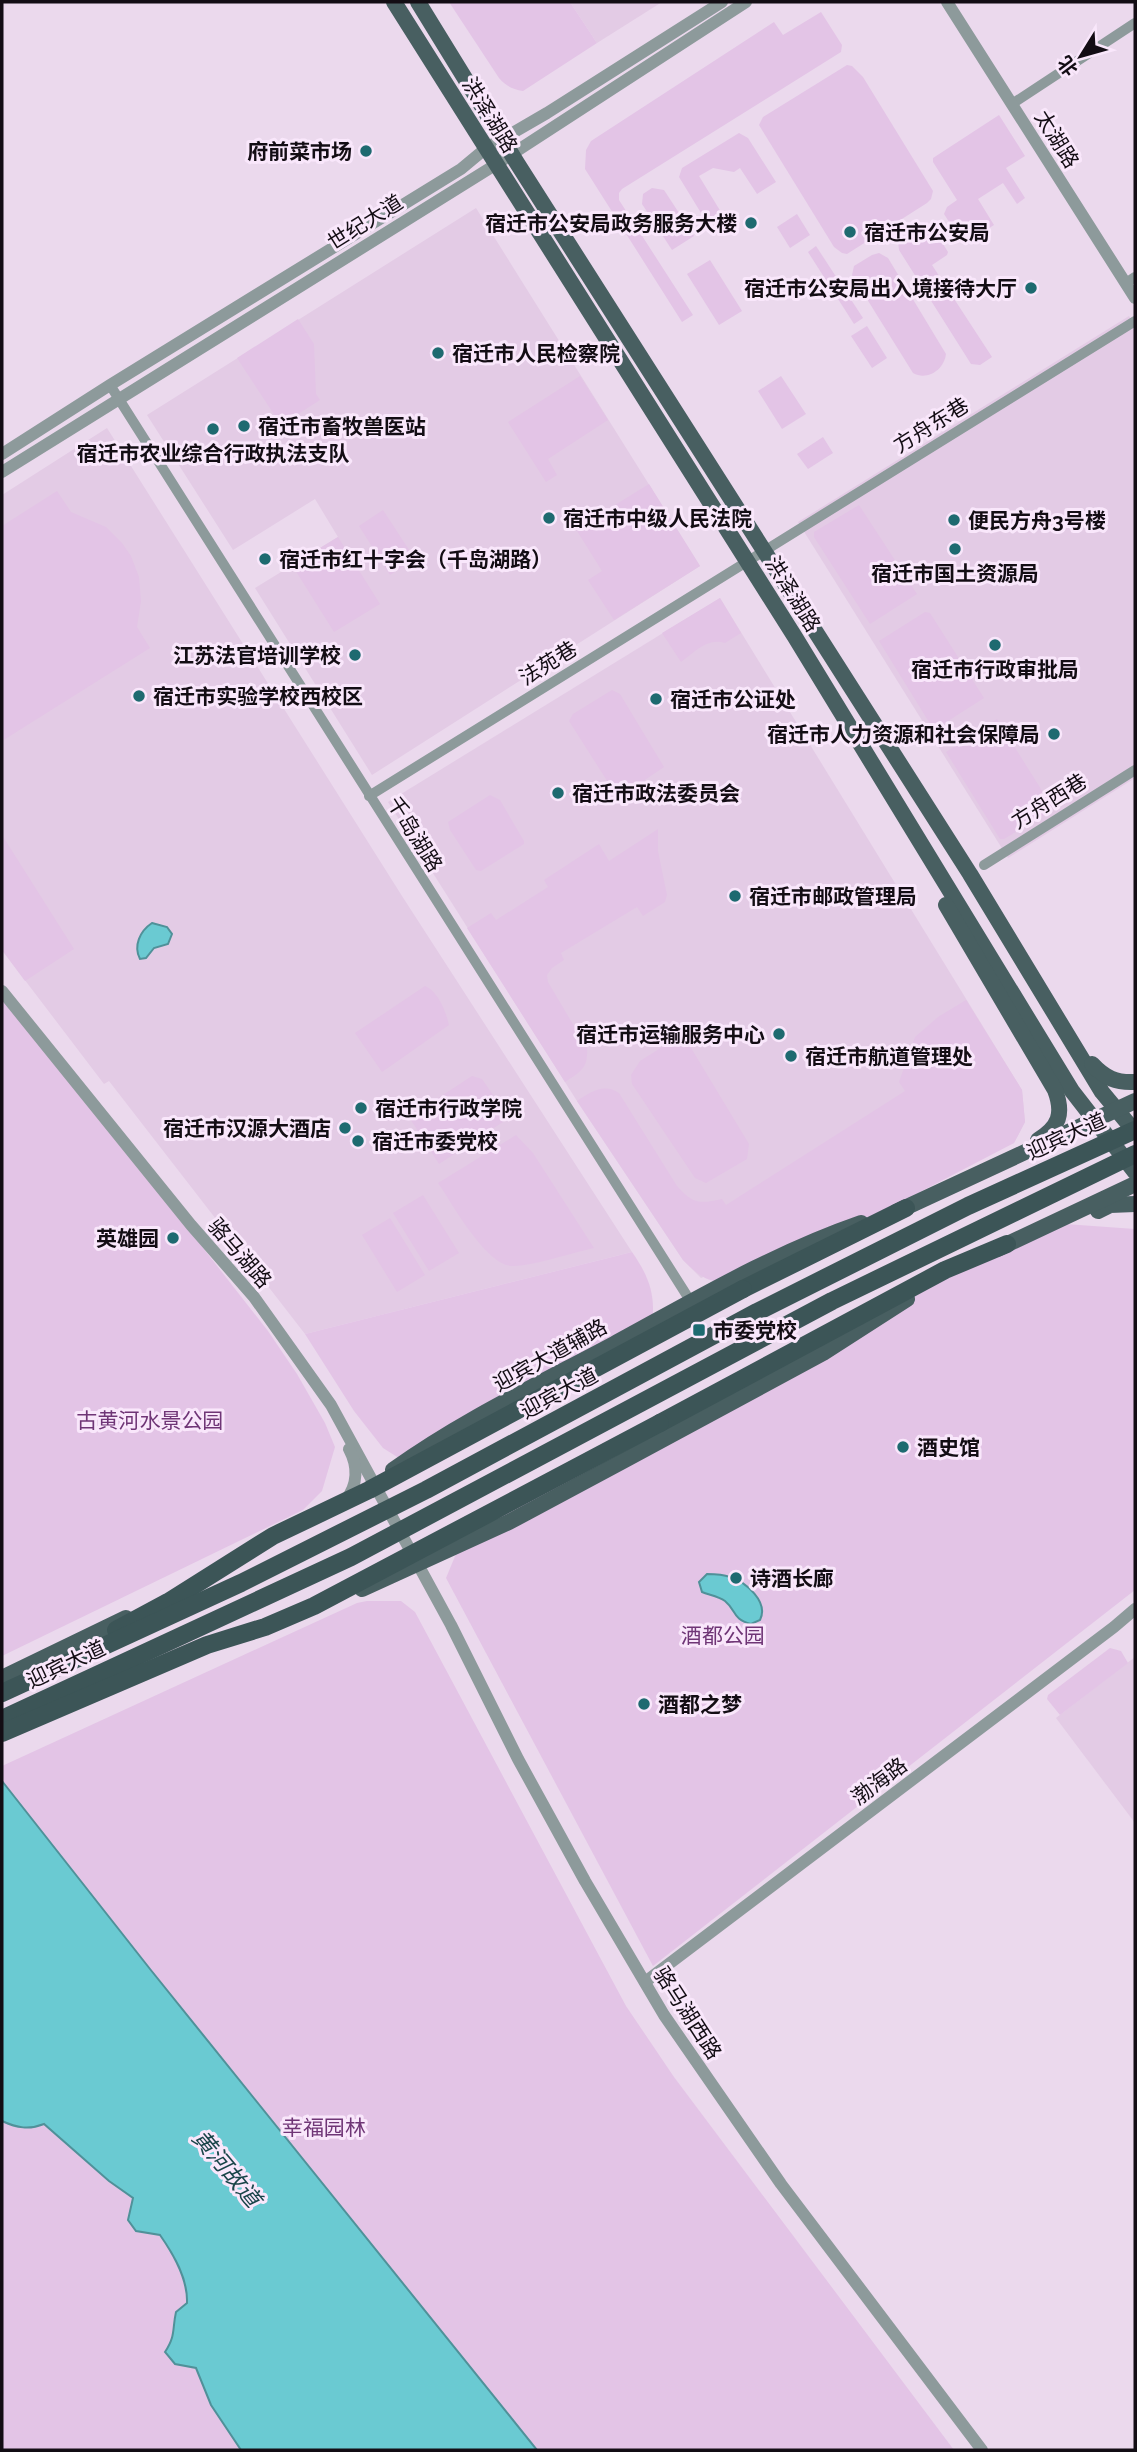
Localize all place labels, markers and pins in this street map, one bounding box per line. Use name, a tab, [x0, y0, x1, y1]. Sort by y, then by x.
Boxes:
place label: 府前菜市场	[247, 139, 352, 164]
marker: 府前菜市场	[358, 143, 374, 159]
place label: 宿迁市公安局政务服务大楼	[485, 211, 737, 236]
marker: 宿迁市公安局政务服务大楼	[743, 215, 759, 231]
place label: 宿迁市公安局	[864, 220, 990, 245]
marker: 宿迁市公安局	[842, 224, 858, 240]
place label: 宿迁市公安局出入境接待大厅	[744, 276, 1017, 301]
marker: 宿迁市公安局出入境接待大厅	[1023, 280, 1039, 296]
place label: 宿迁市人民检察院	[452, 341, 620, 366]
marker: 宿迁市人民检察院	[430, 345, 446, 361]
place label: 宿迁市畜牧兽医站	[258, 414, 426, 439]
marker: 宿迁市畜牧兽医站	[236, 418, 252, 434]
marker: 宿迁市农业综合行政执法支队	[205, 421, 221, 437]
place label: 宿迁市农业综合行政执法支队	[77, 441, 350, 466]
place label: 宿迁市中级人民法院	[563, 506, 752, 531]
place label: 便民方舟3号楼	[968, 508, 1106, 533]
marker: 宿迁市中级人民法院	[541, 510, 557, 526]
marker: 便民方舟3号楼	[946, 512, 962, 528]
marker: 宿迁市国土资源局	[947, 541, 963, 557]
place label: 宿迁市红十字会（千岛湖路）	[279, 547, 552, 572]
marker: 宿迁市红十字会（千岛湖路）	[257, 551, 273, 567]
place label: 宿迁市国土资源局	[871, 561, 1039, 586]
marker: 宿迁市行政审批局	[987, 637, 1003, 653]
place label: 江苏法官培训学校	[173, 643, 341, 668]
marker: 江苏法官培训学校	[347, 647, 363, 663]
place label: 宿迁市行政审批局	[911, 657, 1079, 682]
place label: 宿迁市实验学校西校区	[153, 684, 363, 709]
place label: 宿迁市公证处	[670, 687, 796, 712]
marker: 宿迁市实验学校西校区	[131, 688, 147, 704]
marker: 宿迁市公证处	[648, 691, 664, 707]
place label: 宿迁市人力资源和社会保障局	[767, 722, 1040, 747]
marker: 宿迁市人力资源和社会保障局	[1046, 726, 1062, 742]
place label: 宿迁市政法委员会	[572, 781, 740, 806]
marker: 宿迁市政法委员会	[550, 785, 566, 801]
place label: 宿迁市邮政管理局	[749, 884, 917, 909]
marker: 宿迁市邮政管理局	[727, 888, 743, 904]
place label: 宿迁市运输服务中心	[576, 1022, 765, 1047]
marker: 宿迁市运输服务中心	[771, 1026, 787, 1042]
place label: 宿迁市航道管理处	[805, 1044, 973, 1069]
marker: 宿迁市航道管理处	[783, 1048, 799, 1064]
place label: 宿迁市行政学院	[375, 1096, 522, 1121]
marker: 宿迁市行政学院	[353, 1100, 369, 1116]
place label: 宿迁市汉源大酒店	[163, 1116, 331, 1141]
marker: 宿迁市汉源大酒店	[337, 1120, 353, 1136]
place label: 宿迁市委党校	[372, 1129, 498, 1154]
marker: 宿迁市委党校	[350, 1133, 366, 1149]
place label: 英雄园	[96, 1226, 159, 1251]
marker: 英雄园	[165, 1230, 181, 1246]
place label: 市委党校	[713, 1318, 797, 1343]
marker: 市委党校	[691, 1322, 707, 1338]
place label: 酒史馆	[917, 1435, 980, 1460]
marker: 酒史馆	[895, 1439, 911, 1455]
place label: 诗酒长廊	[750, 1566, 834, 1591]
marker: 诗酒长廊	[728, 1570, 744, 1586]
place label: 酒都之梦	[658, 1692, 742, 1717]
marker: 酒都之梦	[636, 1696, 652, 1712]

